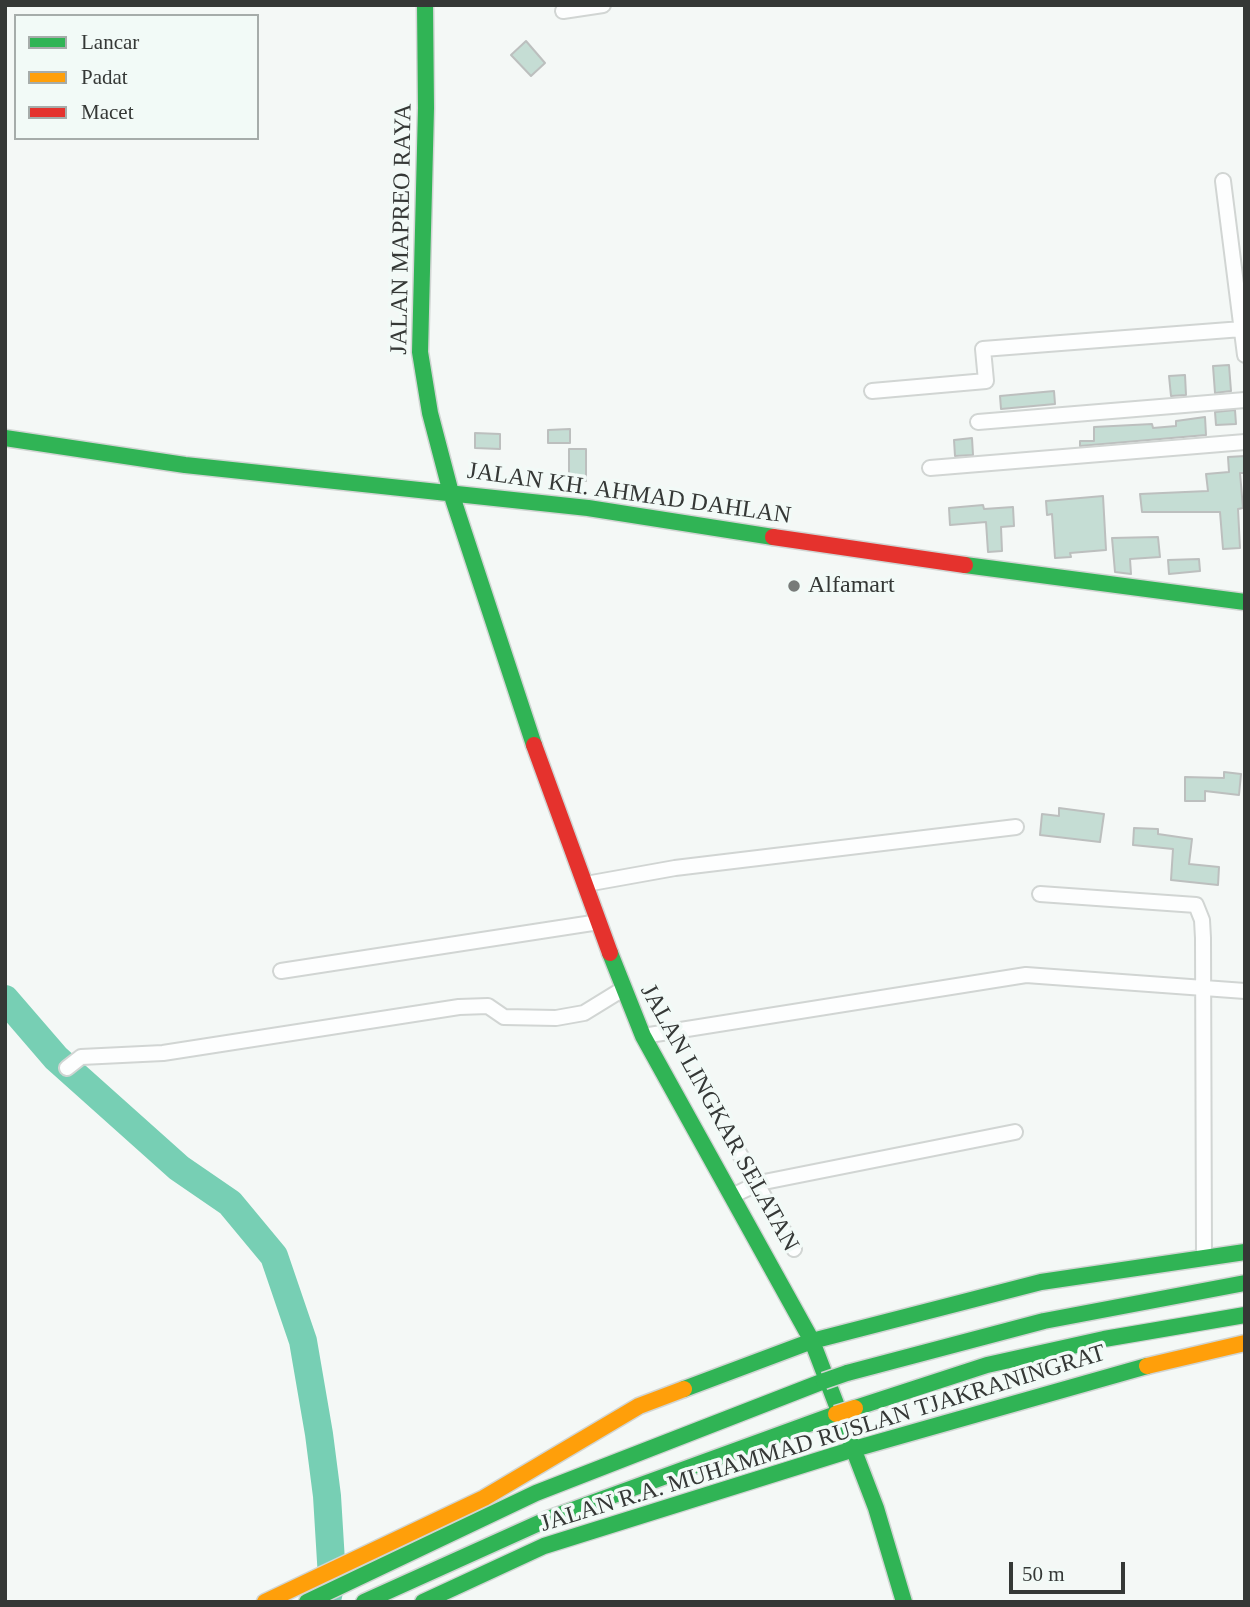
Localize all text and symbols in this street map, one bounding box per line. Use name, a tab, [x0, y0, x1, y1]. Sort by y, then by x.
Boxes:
legend	[14, 14, 259, 140]
text: Lancar	[81, 30, 139, 54]
text: Padat	[81, 65, 128, 89]
text: Macet	[81, 100, 133, 124]
street label: JALAN MAPREO RAYA	[385, 103, 419, 355]
street label: JALAN KH. AHMAD DAHLAN	[465, 457, 793, 531]
place label: Alfamart	[808, 572, 895, 600]
marker: Alfamart	[786, 578, 802, 594]
street label: JALAN LINGKAR SELATAN	[634, 980, 804, 1256]
street label: JALAN R.A. MUHAMMAD RUSLAN TJAKRANINGRAT	[537, 1339, 1109, 1539]
scale bar	[1012, 1548, 1128, 1592]
text: 50 m	[1022, 1562, 1065, 1586]

